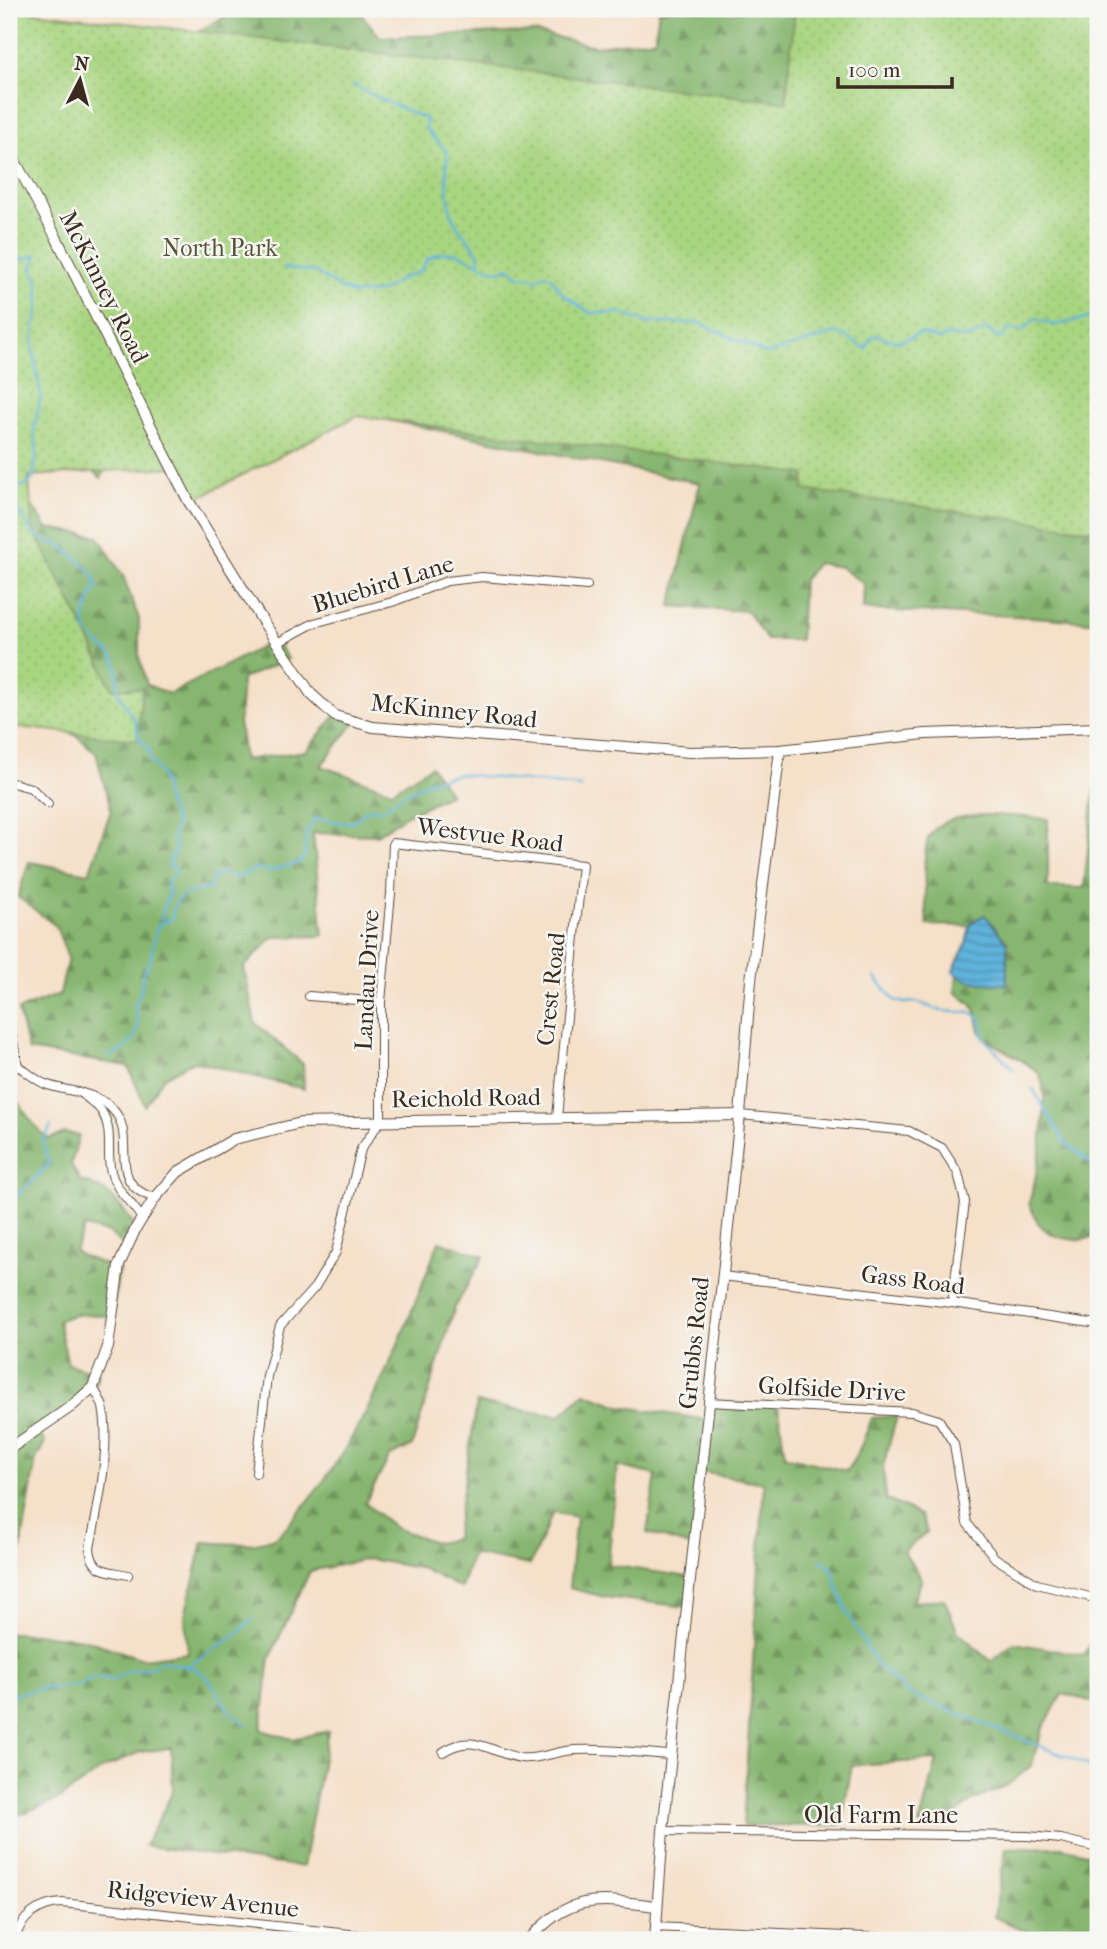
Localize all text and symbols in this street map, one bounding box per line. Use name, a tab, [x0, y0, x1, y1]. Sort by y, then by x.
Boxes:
north arrow	[46, 46, 116, 116]
scale bar	[838, 46, 951, 90]
text: N	[73, 52, 91, 76]
text: 100 m	[848, 58, 901, 82]
street label: McKinney Road	[54, 206, 155, 369]
park label: North Park	[162, 234, 278, 262]
street label: Bluebird Lane	[309, 549, 457, 619]
street label: McKinney Road	[369, 688, 540, 734]
street label: Westvue Road	[414, 812, 566, 858]
street label: Landau Drive	[349, 909, 385, 1051]
street label: Crest Road	[531, 930, 571, 1047]
street label: Reichold Road	[391, 1083, 542, 1113]
street label: Gass Road	[859, 1260, 967, 1300]
street label: Grubbs Road	[673, 1274, 715, 1411]
street label: Golfside Drive	[757, 1371, 907, 1407]
street label: Old Farm Lane	[804, 1801, 958, 1829]
street label: Ridgeview Avenue	[106, 1875, 301, 1923]

